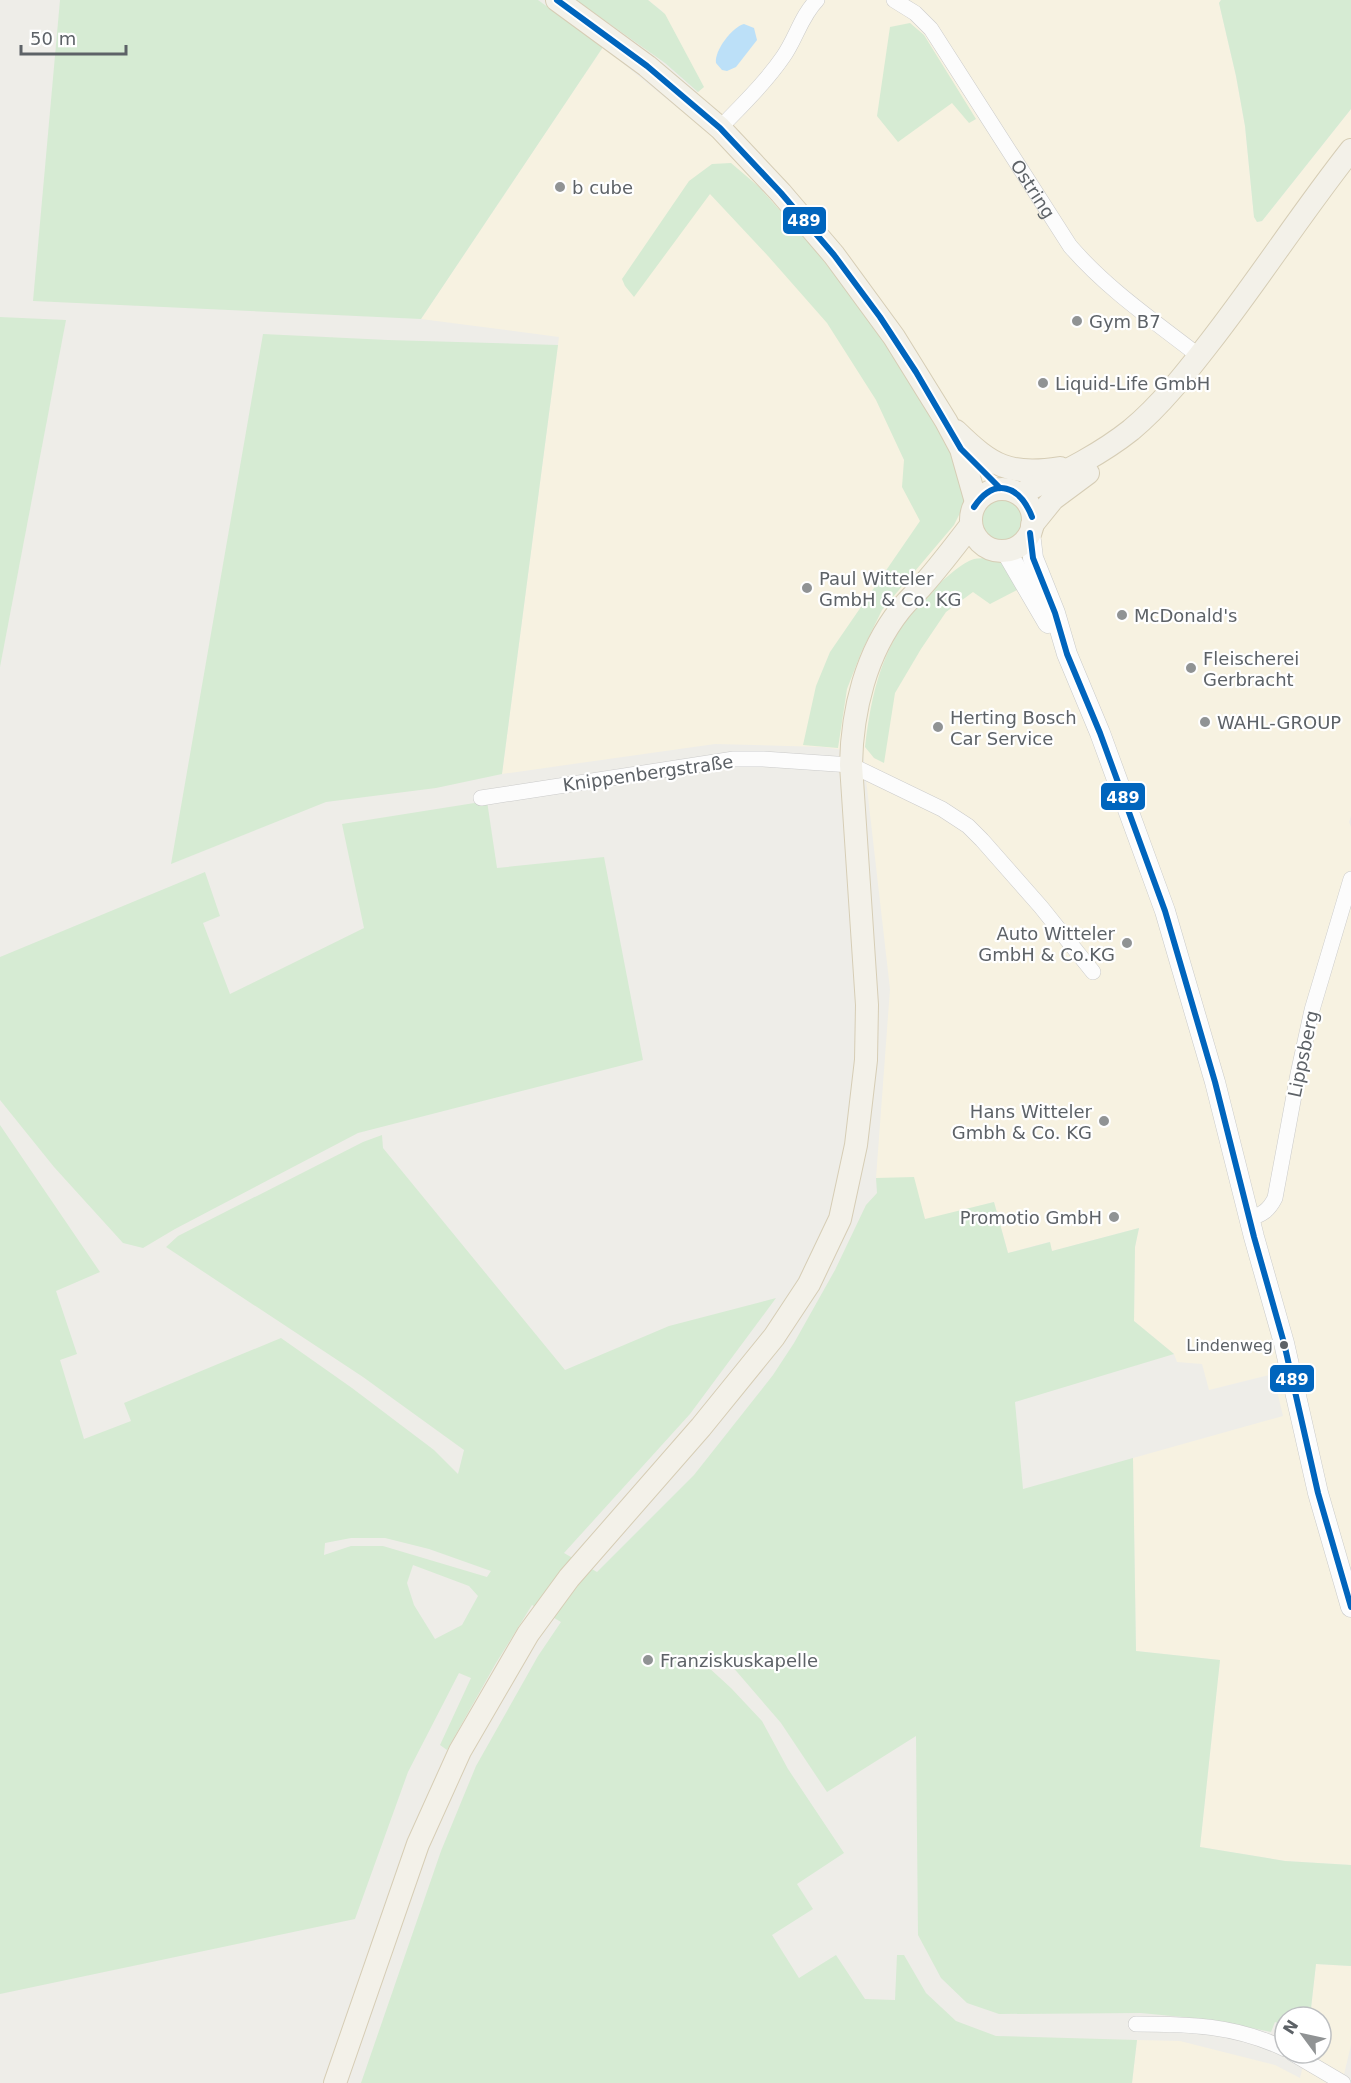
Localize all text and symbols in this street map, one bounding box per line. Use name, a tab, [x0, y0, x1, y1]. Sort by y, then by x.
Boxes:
scale bar	[21, 18, 126, 56]
text: 50 m	[30, 28, 76, 49]
street label: Ostring	[1007, 155, 1060, 222]
place label: b cube	[572, 177, 633, 198]
marker: b cube	[553, 180, 567, 194]
line badge: 489	[782, 206, 827, 235]
text: 489	[787, 211, 821, 230]
place label: Gym B7	[1089, 311, 1161, 332]
marker: Gym B7	[1070, 314, 1084, 328]
place label: Liquid-Life GmbH	[1055, 373, 1210, 394]
marker: Liquid-Life GmbH	[1036, 376, 1050, 390]
place label: Paul Witteler GmbH & Co. KG	[819, 568, 961, 610]
marker: Paul Witteler GmbH & Co. KG	[800, 581, 814, 595]
place label: McDonald's	[1134, 605, 1238, 626]
marker: McDonald's	[1115, 608, 1129, 622]
place label: Fleischerei Gerbracht	[1203, 648, 1299, 690]
marker: Fleischerei Gerbracht	[1184, 661, 1198, 675]
place label: Herting Bosch Car Service	[950, 707, 1077, 749]
place label: WAHL-GROUP	[1217, 712, 1341, 733]
marker: WAHL-GROUP	[1198, 715, 1212, 729]
marker: Herting Bosch Car Service	[931, 720, 945, 734]
street label: Knippenbergstraße	[561, 751, 735, 795]
line badge: 489	[1100, 782, 1146, 811]
text: 489	[1106, 788, 1140, 807]
place label: Auto Witteler GmbH & Co.KG	[978, 923, 1116, 965]
marker: Auto Witteler GmbH & Co.KG	[1120, 936, 1134, 950]
street label: Lippsberg	[1284, 1009, 1322, 1099]
place label: Hans Witteler Gmbh & Co. KG	[952, 1101, 1093, 1143]
marker: Hans Witteler Gmbh & Co. KG	[1097, 1114, 1111, 1128]
place label: Promotio GmbH	[960, 1207, 1102, 1228]
marker: Promotio GmbH	[1107, 1210, 1121, 1224]
place label: Lindenweg	[1186, 1336, 1273, 1355]
marker: Lindenweg	[1278, 1339, 1290, 1351]
line badge: 489	[1269, 1364, 1315, 1393]
text: 489	[1275, 1370, 1309, 1389]
place label: Franziskuskapelle	[660, 1650, 818, 1671]
marker: Franziskuskapelle	[641, 1653, 655, 1667]
north arrow	[1273, 2005, 1333, 2065]
text: N	[1279, 2016, 1302, 2038]

